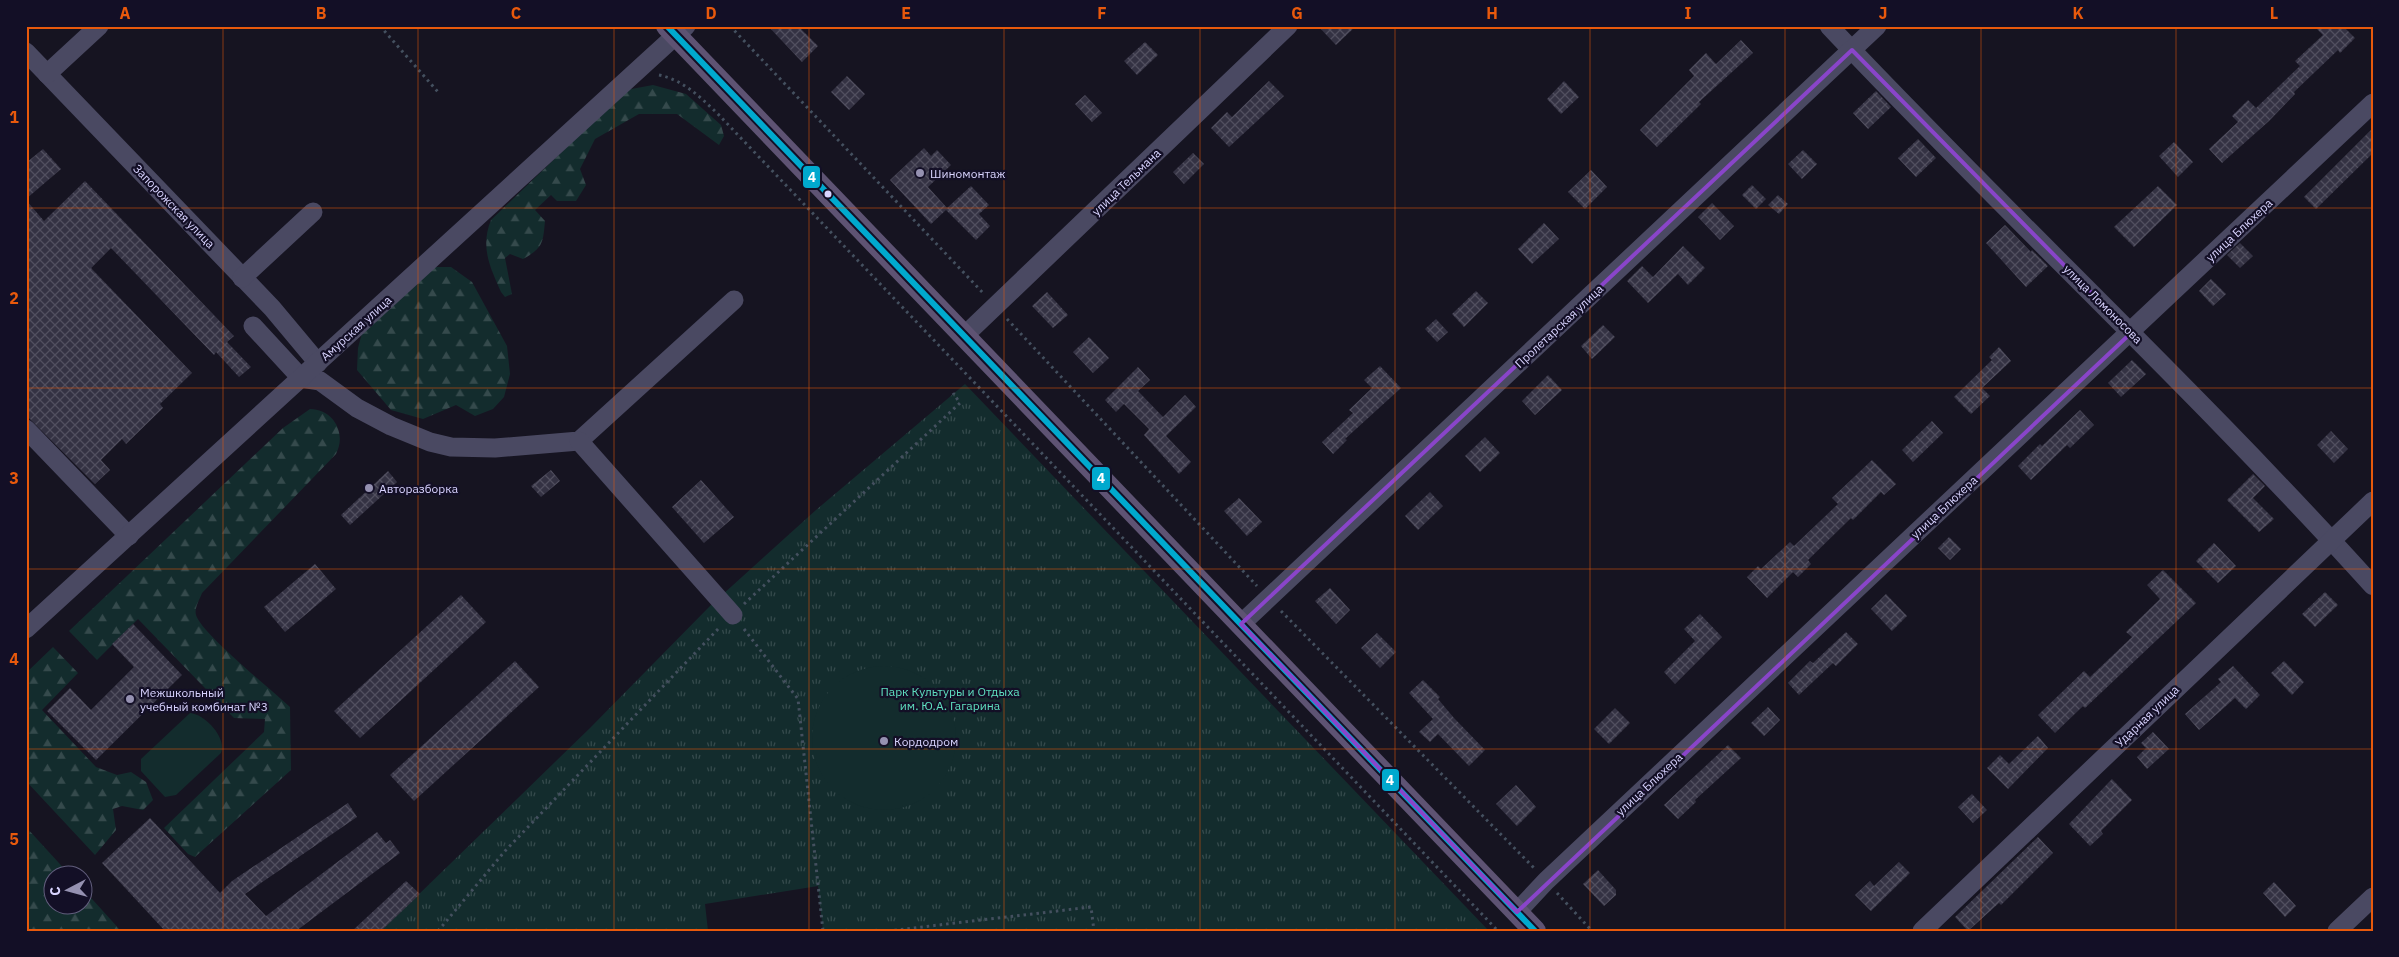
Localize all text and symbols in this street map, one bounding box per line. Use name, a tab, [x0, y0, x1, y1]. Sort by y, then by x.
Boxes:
text: A	[120, 3, 131, 23]
text: B	[316, 3, 327, 23]
text: C	[511, 3, 521, 23]
text: D	[705, 3, 717, 23]
text: E	[901, 3, 911, 23]
text: F	[1097, 3, 1107, 23]
text: G	[1291, 3, 1303, 23]
text: H	[1486, 3, 1498, 23]
text: I	[1685, 3, 1692, 23]
text: J	[1879, 3, 1887, 23]
text: K	[2072, 3, 2084, 23]
text: L	[2270, 3, 2278, 23]
text: 1	[9, 107, 19, 127]
street label: улица Тельмана	[1088, 145, 1164, 219]
street label: Запорожская улица	[130, 161, 218, 252]
line badge: 4	[802, 165, 821, 189]
place label: Шиномонтаж	[930, 166, 1006, 181]
marker: Шиномонтаж	[914, 167, 926, 179]
text: 4	[808, 168, 816, 186]
unlabelled marker	[823, 189, 833, 199]
street label: улица Блюхера	[2203, 195, 2276, 265]
street label: улица Ломоносова	[2060, 261, 2146, 347]
street label: Пролетарская улица	[1512, 281, 1607, 371]
text: 2	[9, 288, 19, 308]
street label: Амурская улица	[317, 292, 395, 364]
line badge: 4	[1091, 466, 1111, 491]
text: 3	[9, 468, 19, 488]
text: 4	[1097, 469, 1105, 487]
street label: улица Блюхера	[1908, 472, 1981, 542]
place label: Авторазборка	[379, 481, 459, 496]
marker: Авторазборка	[363, 482, 375, 494]
text: 4	[9, 649, 19, 669]
street label: Ударная улица	[2112, 681, 2182, 750]
park label: Парк Культуры и Отдыха им. Ю.А. Гагарина	[880, 684, 1020, 713]
place label: Межшкольный учебный комбинат №3	[140, 685, 268, 714]
marker: Межшкольный учебный комбинат №3	[124, 693, 136, 705]
place label: Кордодром	[894, 734, 958, 749]
marker: Кордодром	[878, 735, 890, 747]
street label: улица Блюхера	[1613, 749, 1686, 819]
line badge: 4	[1381, 768, 1400, 792]
text: 4	[1386, 771, 1394, 789]
text: 5	[9, 829, 19, 849]
north arrow	[42, 864, 92, 914]
text: С	[46, 886, 64, 897]

